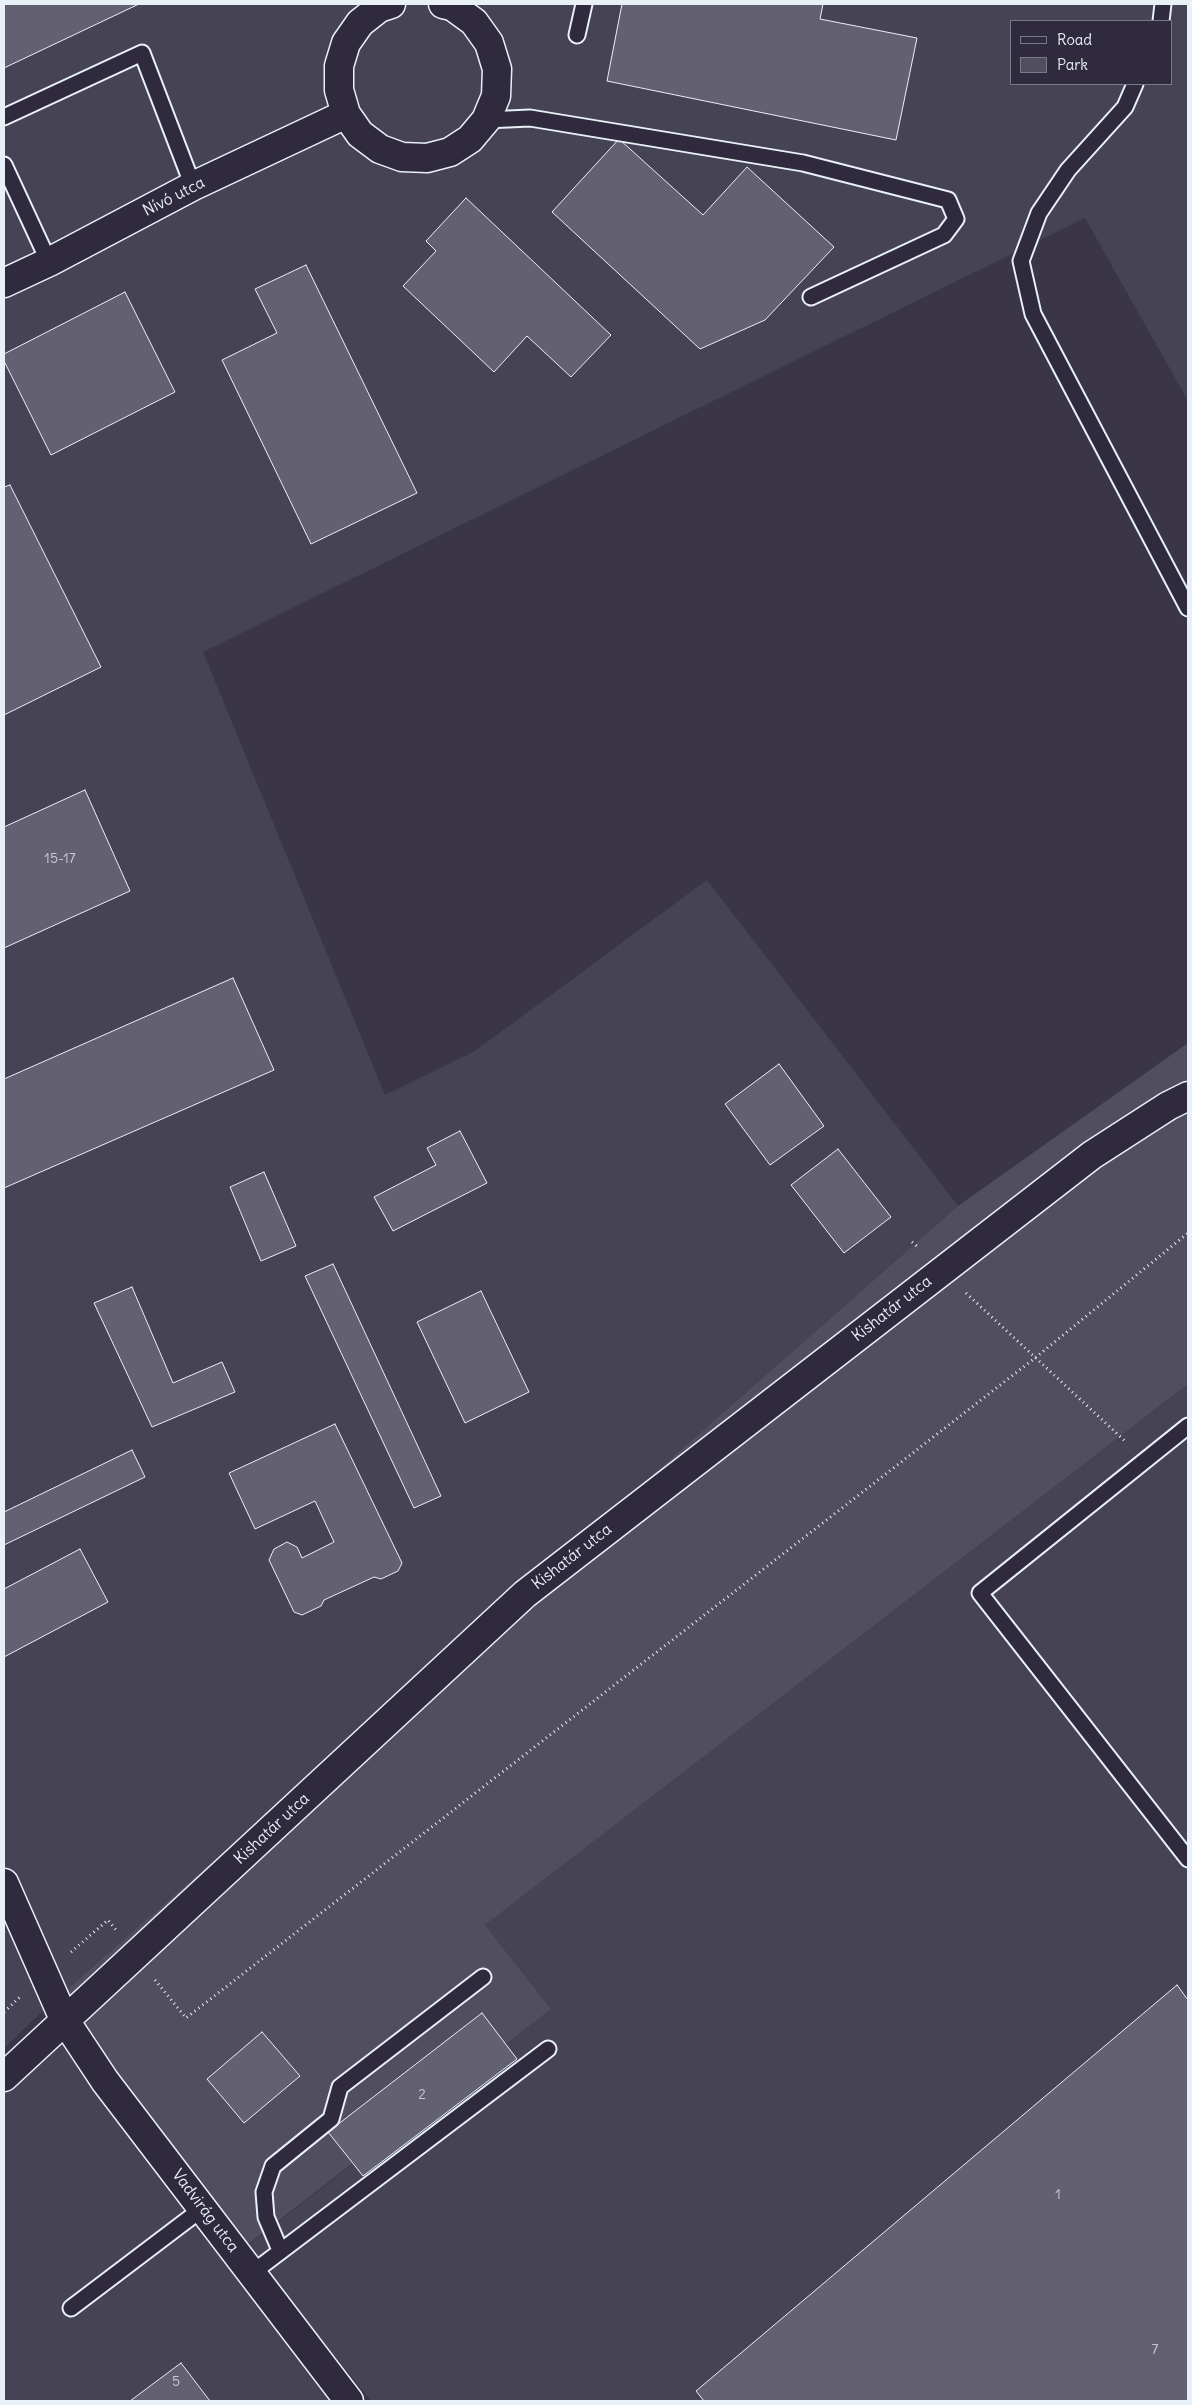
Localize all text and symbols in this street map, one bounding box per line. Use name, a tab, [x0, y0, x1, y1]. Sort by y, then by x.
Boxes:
legend	[1010, 20, 1172, 85]
text: Road	[1057, 30, 1092, 49]
text: Park	[1057, 55, 1088, 74]
street label: Nívó utca	[140, 173, 208, 221]
house number: 15-17	[44, 851, 76, 867]
street label: Kishatár utca	[848, 1272, 936, 1346]
street label: Kishatár utca	[528, 1520, 616, 1594]
street label: Kishatár utca	[230, 1789, 314, 1869]
house number: 2	[418, 2087, 426, 2103]
street label: Vadvirág utca	[167, 2166, 243, 2256]
house number: 1	[1055, 2187, 1061, 2203]
house number: 7	[1152, 2342, 1158, 2358]
house number: 5	[172, 2374, 180, 2390]

